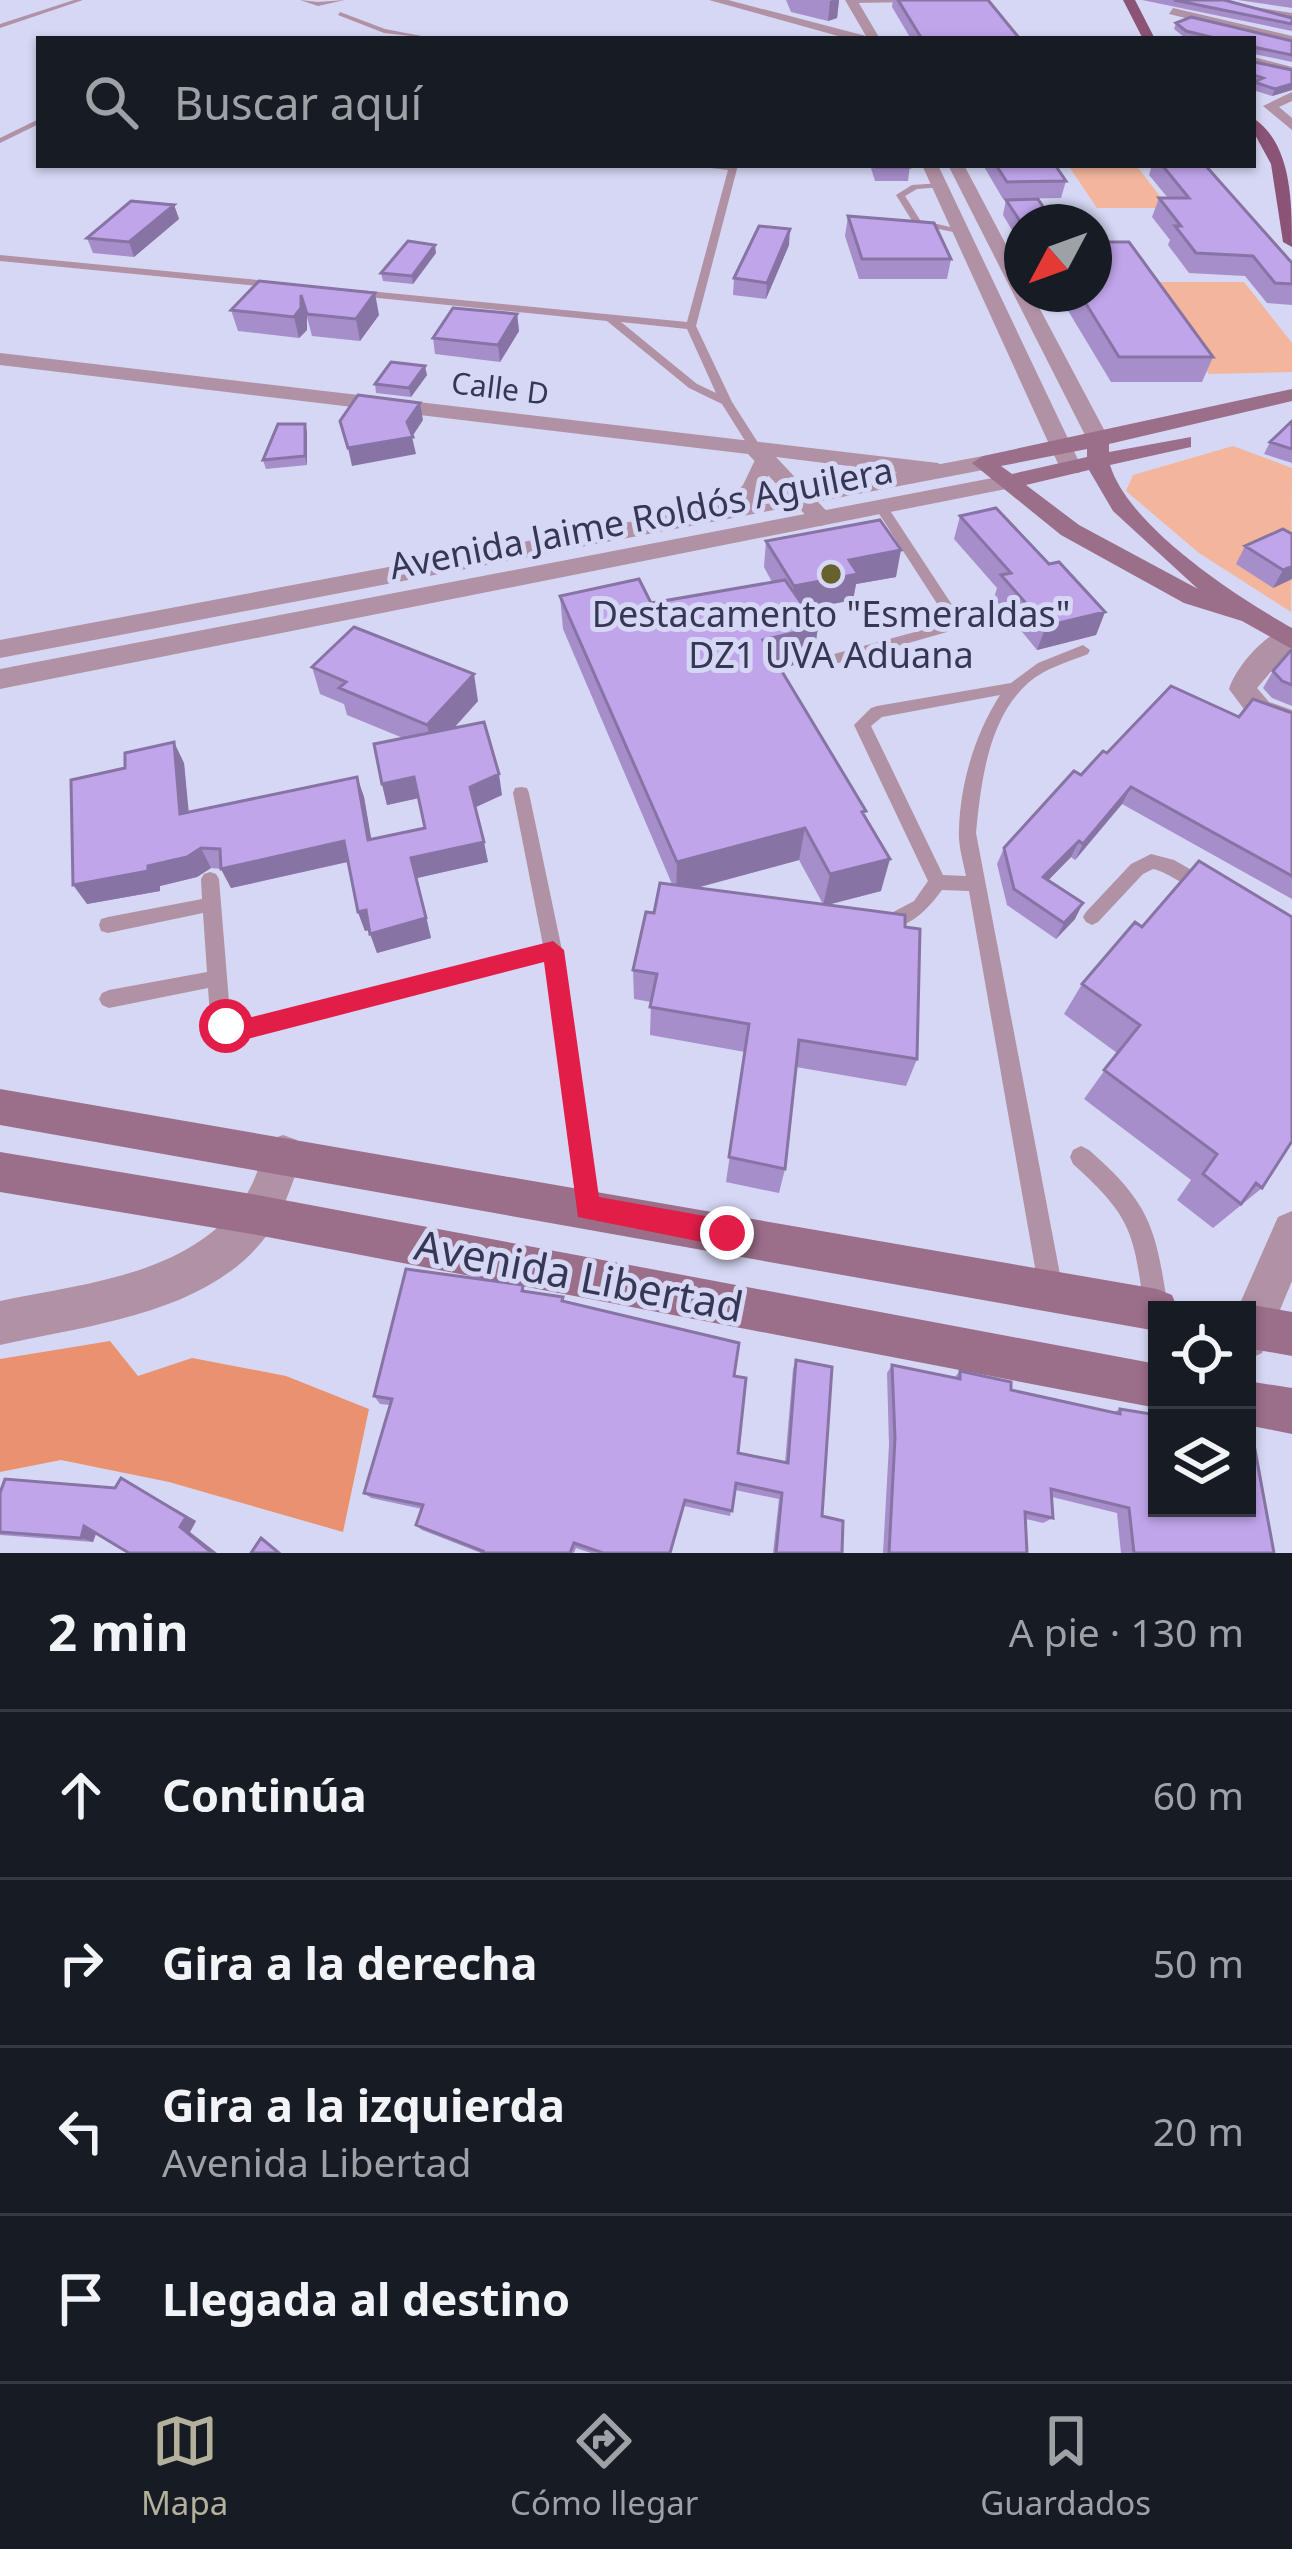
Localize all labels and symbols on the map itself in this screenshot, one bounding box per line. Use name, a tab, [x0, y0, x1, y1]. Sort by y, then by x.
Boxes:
north arrow	[1004, 204, 1112, 312]
street label: Calle D	[449, 361, 551, 414]
street label: Avenida Jaime Roldós Aguilera	[385, 445, 897, 590]
marker: Destacamento "Esmeraldas" DZ1 UVA Aduana	[818, 561, 844, 587]
place label: Destacamento "Esmeraldas" DZ1 UVA Aduana	[592, 589, 1070, 679]
route start	[199, 999, 253, 1053]
route end	[700, 1206, 754, 1260]
street label: Avenida Libertad	[410, 1215, 748, 1334]

